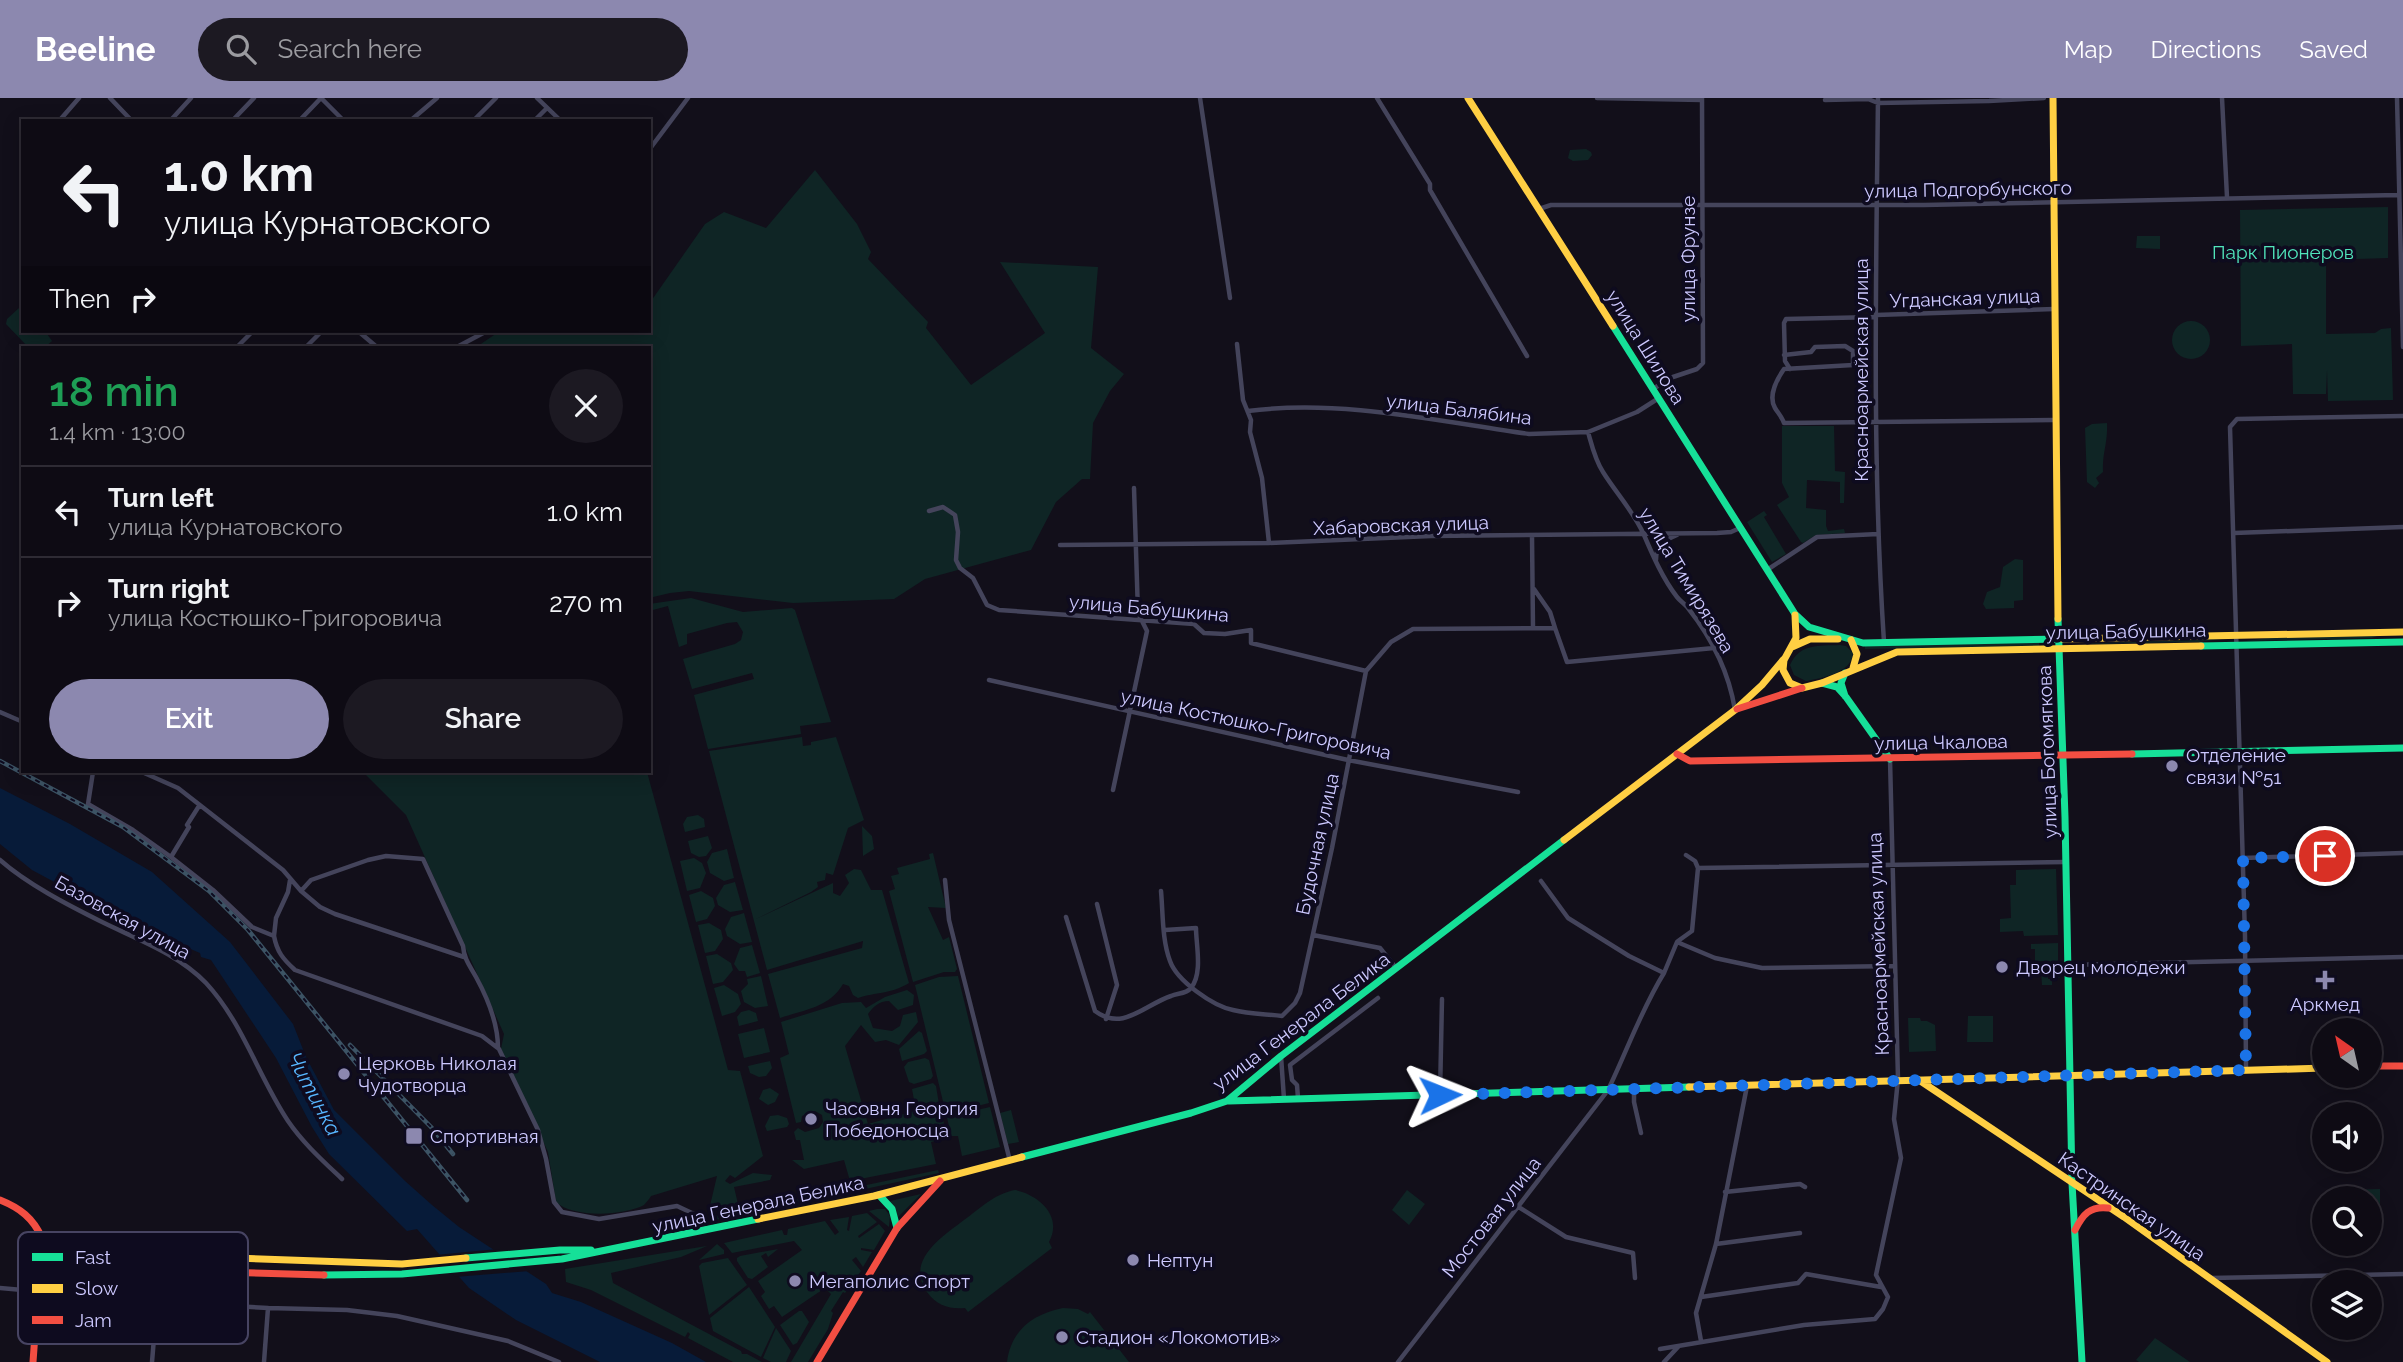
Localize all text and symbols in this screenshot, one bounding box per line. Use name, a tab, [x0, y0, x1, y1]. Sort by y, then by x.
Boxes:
search box	[198, 18, 688, 81]
text: Beeline	[35, 30, 156, 69]
icon: search	[222, 30, 260, 68]
text: Search here	[278, 34, 422, 64]
text: Map	[2064, 35, 2113, 64]
text: Directions	[2151, 35, 2261, 64]
text: Saved	[2299, 35, 2368, 64]
text: 1.0 km	[164, 145, 314, 202]
icon: left	[49, 147, 140, 238]
street label: улица Подгорбунского	[1864, 176, 2072, 202]
street label: улица Фрунзе	[1677, 196, 1699, 322]
text: улица Курнатовского	[164, 204, 491, 241]
park label: Парк Пионеров	[2212, 241, 2354, 263]
street label: Красноармейская улица	[1850, 258, 1872, 482]
icon: right	[124, 280, 162, 318]
text: Then	[49, 284, 110, 314]
street label: Угданская улица	[1889, 284, 2041, 312]
street label: улица Шилова	[1602, 286, 1690, 408]
text: 18 min	[49, 367, 179, 416]
button: close	[549, 369, 623, 443]
street label: улица Балябина	[1385, 389, 1533, 429]
text: 1.4 km · 13:00	[49, 418, 186, 445]
text: Turn left	[108, 483, 214, 513]
icon: left	[49, 493, 87, 531]
text: 1.0 km	[547, 497, 623, 527]
street label: улица Тимирязева	[1635, 503, 1739, 657]
street label: Хабаровская улица	[1313, 511, 1489, 539]
text: улица Курнатовского	[108, 513, 343, 540]
text: Turn right	[108, 574, 229, 604]
icon: right	[49, 584, 87, 622]
text: 270 m	[549, 588, 623, 618]
street label: улица Бабушкина	[1068, 590, 1230, 626]
text: улица Костюшко-Григоровича	[108, 604, 442, 631]
street label: улица Бабушкина	[2046, 619, 2206, 643]
street label: улица Богомягкова	[2033, 665, 2061, 839]
button: Exit	[49, 679, 329, 759]
button: Share	[343, 679, 623, 759]
street label: улица Костюшко-Григоровича	[1119, 685, 1393, 763]
street label: улица Чкалова	[1874, 730, 2008, 754]
place label: Отделение связи №51	[2186, 744, 2286, 788]
marker: Отделение связи №51	[2164, 758, 2180, 774]
street label: Будочная улица	[1291, 771, 1343, 917]
pin	[2295, 826, 2355, 886]
street label: Красноармейская улица	[1863, 832, 1893, 1056]
icon: arrive	[2306, 837, 2344, 875]
street label: Базовская улица	[51, 871, 195, 963]
street label: улица Генерала Белика	[1208, 947, 1394, 1095]
place label: Дворец молодежи	[2016, 956, 2186, 978]
marker: Дворец молодежи	[1994, 959, 2010, 975]
marker: Аркмед	[2315, 970, 2335, 990]
place label: Аркмед	[2290, 993, 2360, 1015]
north arrow	[2312, 1018, 2382, 1088]
map controls	[2312, 1018, 2382, 1340]
water label: Читинка	[282, 1048, 347, 1140]
place label: Церковь Николая Чудотворца	[358, 1052, 517, 1096]
position arrow	[1403, 1058, 1477, 1132]
marker: Церковь Николая Чудотворца	[336, 1066, 352, 1082]
place label: Часовня Георгия Победоносца	[825, 1097, 978, 1141]
button: sound	[2312, 1102, 2382, 1172]
marker: Часовня Георгия Победоносца	[803, 1111, 819, 1127]
place label: Спортивная	[430, 1125, 539, 1147]
marker: Спортивная	[404, 1126, 424, 1146]
street label: Кастринская улица	[2054, 1147, 2210, 1265]
street label: Мостовая улица	[1437, 1152, 1545, 1282]
street label: улица Генерала Белика	[650, 1171, 866, 1237]
button: search	[2312, 1186, 2382, 1256]
legend	[18, 1232, 248, 1344]
text: Fast	[75, 1246, 111, 1268]
place label: Нептун	[1147, 1249, 1213, 1271]
marker: Нептун	[1125, 1252, 1141, 1268]
place label: Мегаполис Спорт	[809, 1270, 970, 1292]
button: layers	[2312, 1270, 2382, 1340]
marker: Мегаполис Спорт	[787, 1273, 803, 1289]
text: Slow	[75, 1277, 119, 1299]
text: Jam	[75, 1309, 112, 1331]
place label: Стадион «Локомотив»	[1076, 1326, 1281, 1348]
marker: Стадион «Локомотив»	[1054, 1329, 1070, 1345]

